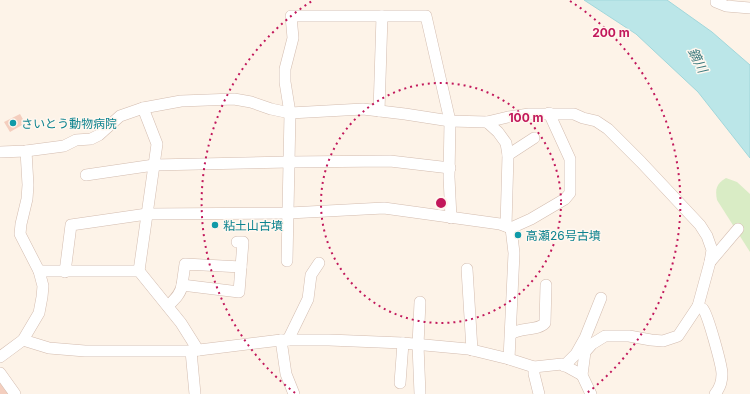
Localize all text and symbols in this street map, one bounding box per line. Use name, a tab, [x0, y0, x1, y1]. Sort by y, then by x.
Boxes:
text: 200 m	[592, 25, 630, 40]
water label: 鏑川	[685, 45, 712, 77]
text: 100 m	[508, 110, 544, 125]
place label: さいとう動物病院	[21, 116, 117, 131]
marker: さいとう動物病院	[8, 118, 18, 128]
centre of rings	[434, 196, 448, 210]
place label: 粘土山古墳	[223, 218, 283, 233]
marker: 粘土山古墳	[210, 220, 220, 230]
place label: 高瀬26号古墳	[526, 228, 601, 243]
marker: 高瀬26号古墳	[513, 230, 523, 240]

